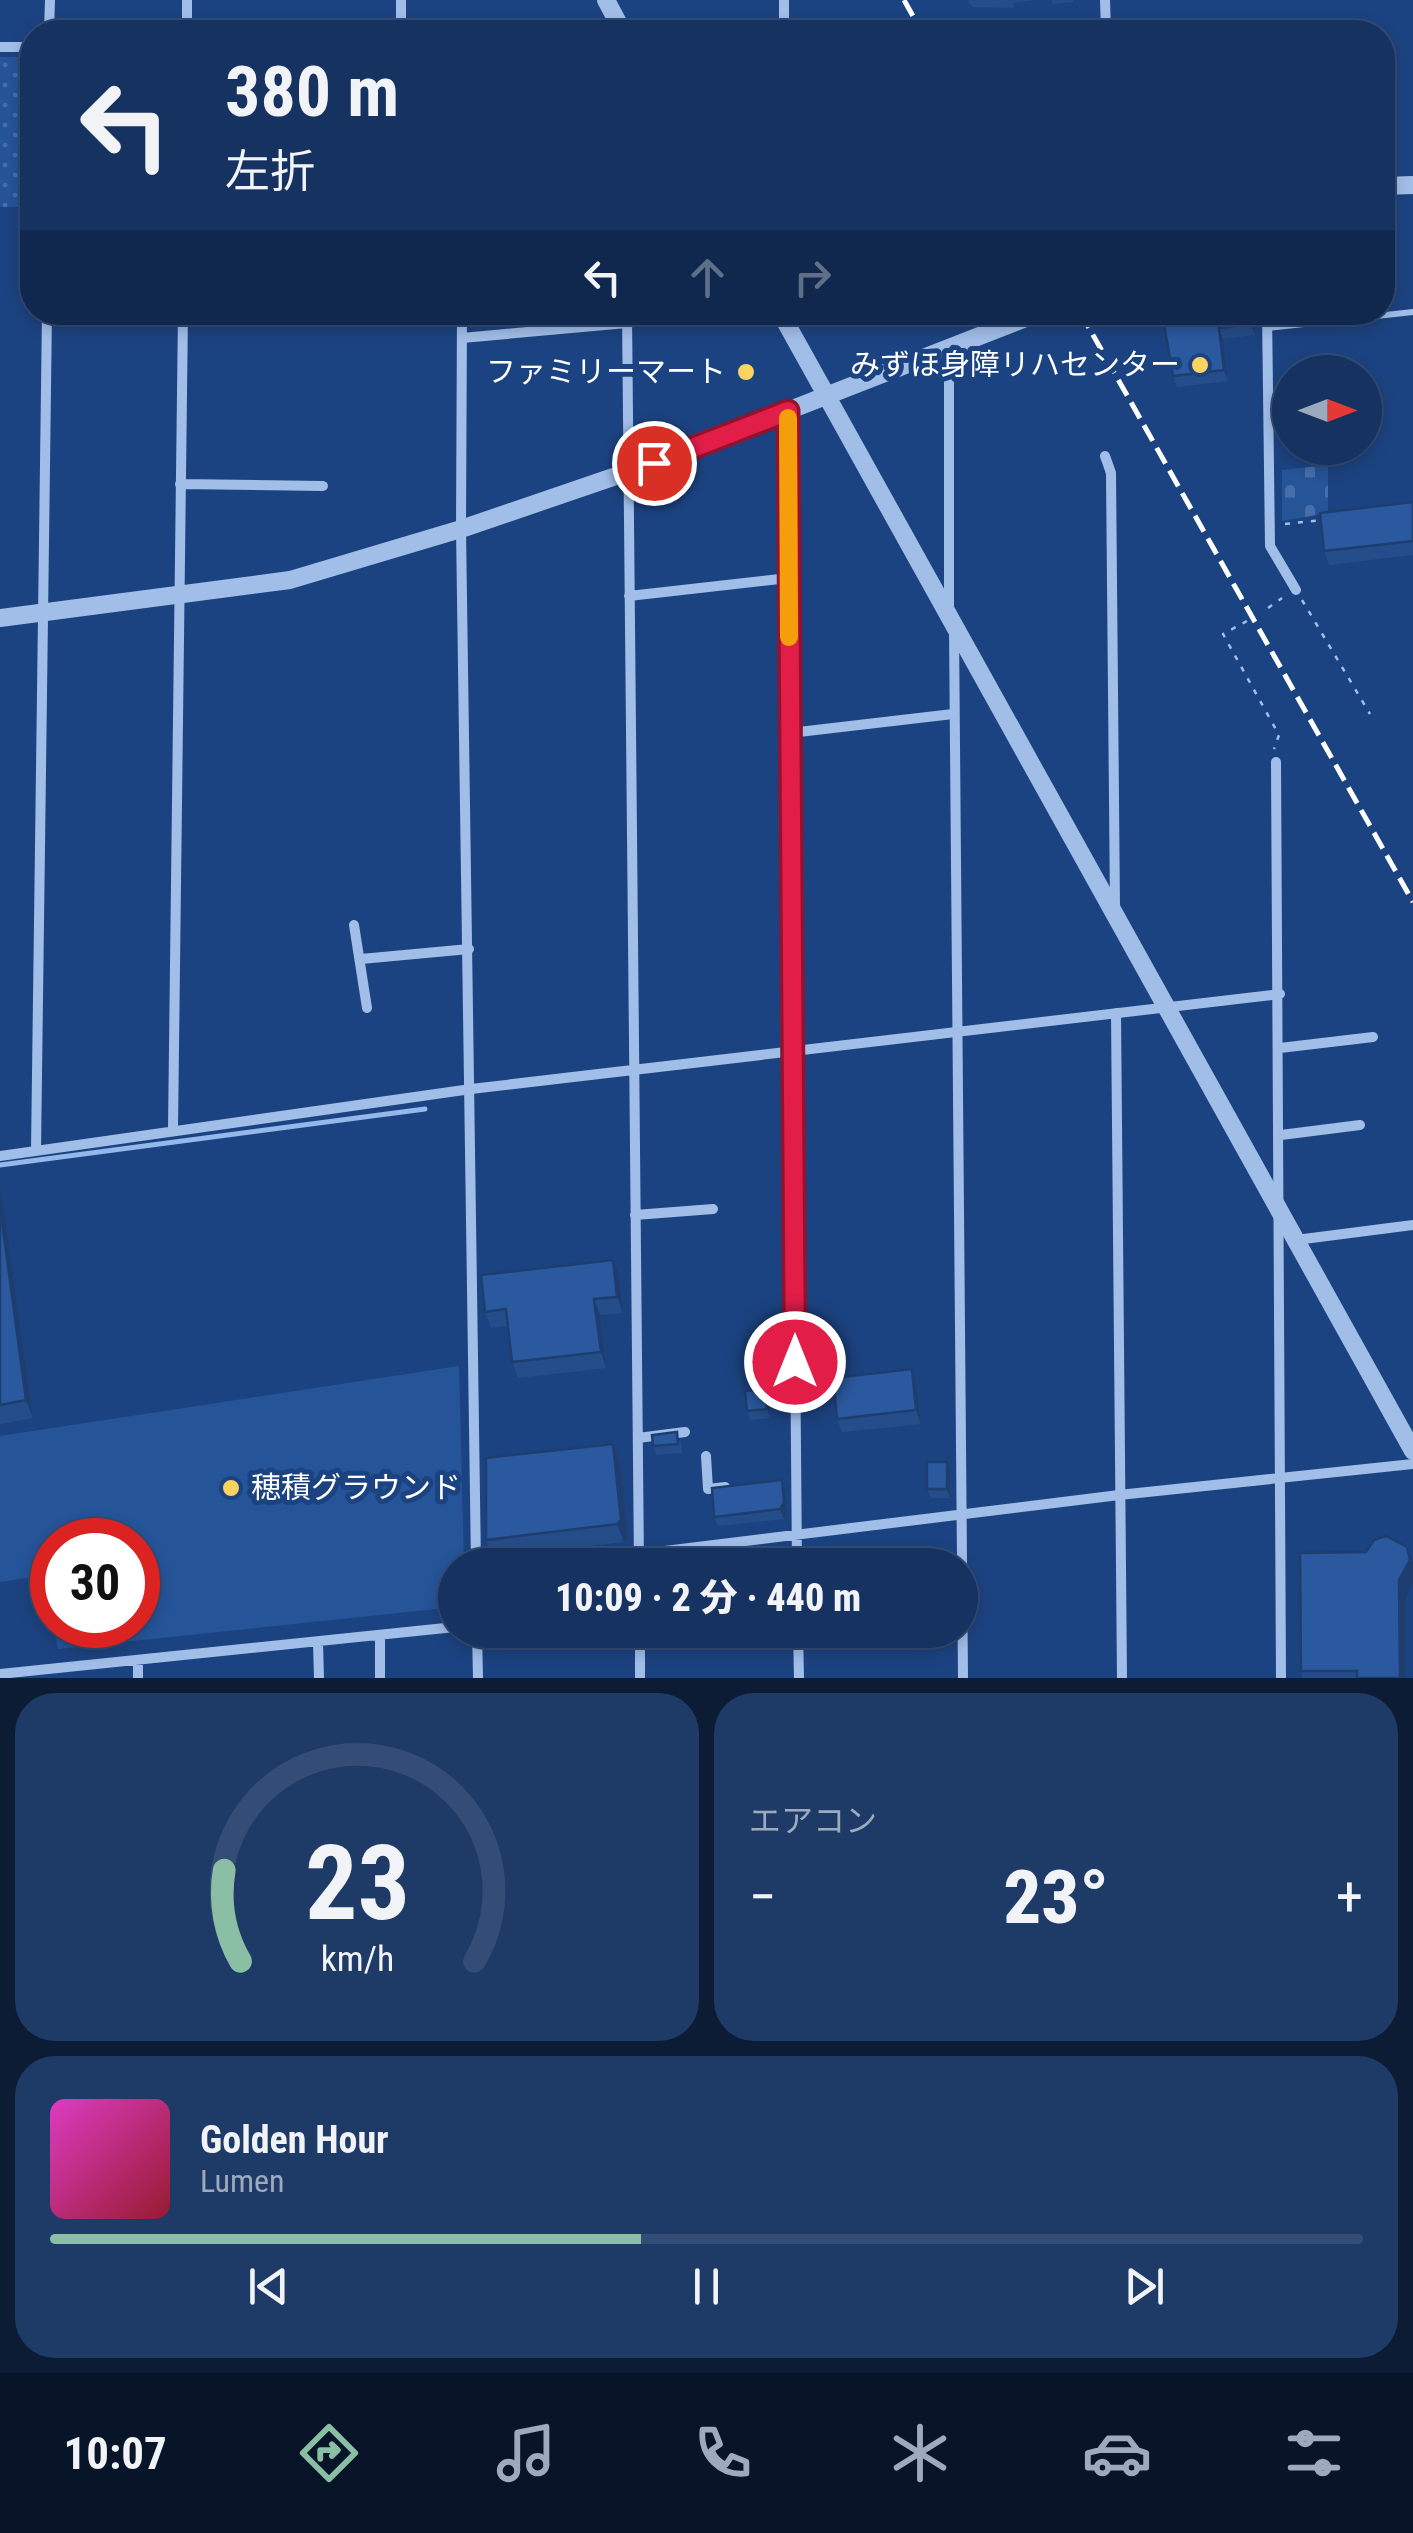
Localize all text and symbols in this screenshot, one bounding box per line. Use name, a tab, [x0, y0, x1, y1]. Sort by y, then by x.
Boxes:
text: 380 m	[225, 51, 399, 133]
icon: left	[60, 60, 190, 190]
text: 左折	[225, 145, 315, 198]
icon: left	[575, 250, 630, 305]
icon: ahead	[680, 250, 735, 305]
icon: right	[785, 250, 840, 305]
place label: みずほ身障リハセンター	[850, 347, 1180, 382]
place label: ファミリーマート	[486, 354, 726, 389]
marker: みずほ身障リハセンター	[1189, 354, 1211, 376]
north arrow	[1272, 355, 1382, 465]
map controls	[1272, 355, 1382, 465]
marker: ファミリーマート	[735, 361, 757, 383]
pin	[612, 421, 697, 506]
icon: arrive	[627, 436, 682, 491]
position arrow	[743, 1310, 847, 1414]
place label: 穂積グラウンド	[251, 1470, 461, 1505]
marker: 穂積グラウンド	[220, 1477, 242, 1499]
speed limit sign: 30	[30, 1518, 160, 1648]
text: 10:09 · 2 分 · 440 m	[555, 1576, 861, 1620]
text: エアコン	[749, 1802, 877, 1840]
text: 23	[304, 1823, 410, 1944]
text: 23°	[1003, 1853, 1109, 1941]
text: −	[749, 1865, 777, 1929]
text: +	[1336, 1865, 1363, 1929]
text: km/h	[320, 1938, 394, 1980]
text: Golden Hour	[200, 2118, 389, 2162]
text: Lumen	[200, 2162, 285, 2200]
icon: previous	[241, 2259, 296, 2314]
icon: pause	[679, 2259, 734, 2314]
icon: next	[1117, 2259, 1172, 2314]
icon: directions	[294, 2418, 364, 2488]
icon: music	[491, 2418, 561, 2488]
icon: phone	[688, 2418, 758, 2488]
icon: climate	[885, 2418, 955, 2488]
icon: car	[1082, 2418, 1152, 2488]
icon: filters	[1279, 2418, 1349, 2488]
text: 10:07	[64, 2427, 167, 2480]

